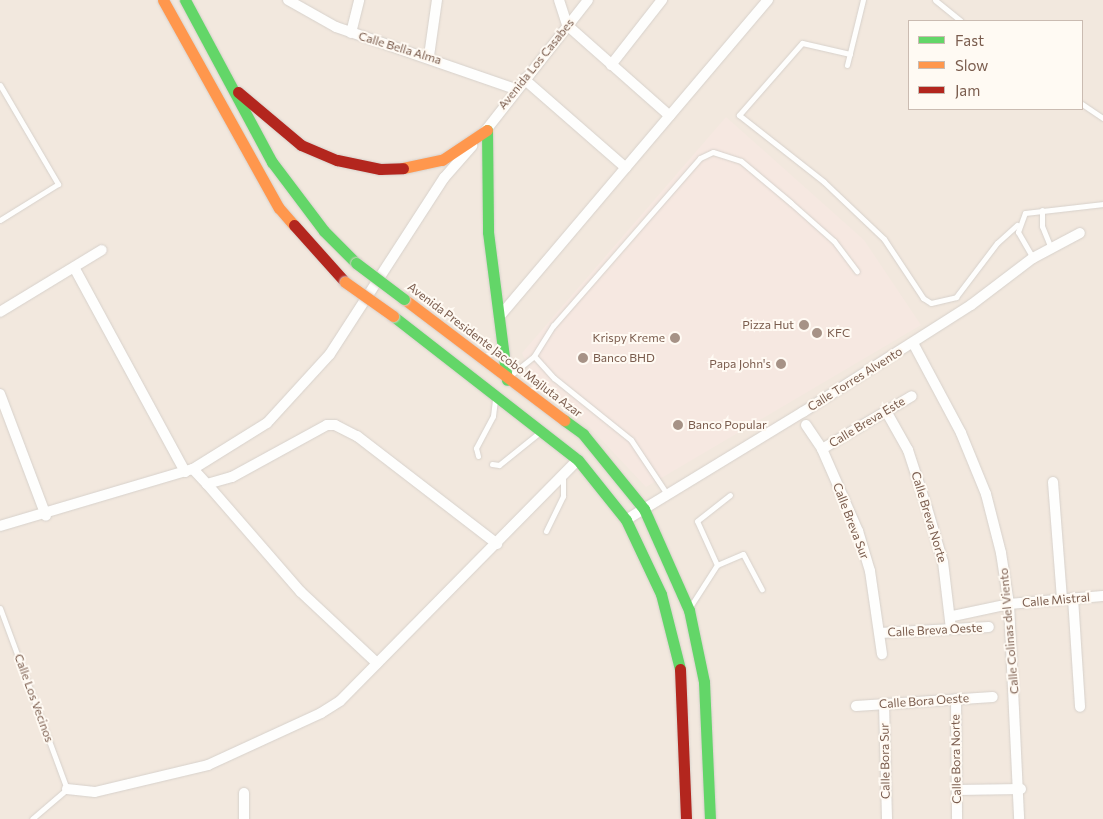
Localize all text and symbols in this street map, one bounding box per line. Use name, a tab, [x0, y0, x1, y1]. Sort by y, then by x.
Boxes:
street label: Avenida Los Casabes	[495, 16, 577, 112]
legend	[908, 20, 1083, 110]
street label: Calle Bella Alma	[357, 29, 443, 67]
text: Fast	[955, 31, 984, 49]
text: Slow	[955, 56, 988, 74]
text: Jam	[955, 81, 980, 99]
street label: Avenida Presidente Jacobo Majluta Azar	[405, 280, 585, 420]
place label: Pizza Hut	[742, 318, 794, 332]
marker: Pizza Hut	[798, 319, 810, 331]
place label: KFC	[827, 326, 850, 340]
marker: KFC	[811, 327, 823, 339]
place label: Krispy Kreme	[592, 331, 665, 345]
marker: Krispy Kreme	[669, 332, 681, 344]
street label: Calle Torres Alvento	[805, 344, 905, 414]
place label: Banco BHD	[593, 351, 655, 365]
marker: Banco BHD	[577, 352, 589, 364]
place label: Papa John's	[709, 357, 771, 371]
marker: Papa John's	[775, 358, 787, 370]
street label: Calle Breva Este	[826, 394, 908, 450]
place label: Banco Popular	[688, 418, 767, 432]
marker: Banco Popular	[672, 419, 684, 431]
street label: Calle Breva Norte	[908, 470, 950, 564]
street label: Calle Breva Sur	[830, 481, 872, 561]
street label: Calle Colinas del Viento	[996, 567, 1022, 695]
street label: Calle Mistral	[1021, 590, 1091, 610]
street label: Calle Breva Oeste	[887, 620, 983, 640]
street label: Calle Los Vecinos	[11, 652, 57, 744]
street label: Calle Bora Oeste	[879, 691, 969, 711]
street label: Calle Bora Norte	[948, 714, 964, 804]
street label: Calle Bora Sur	[877, 723, 893, 799]

